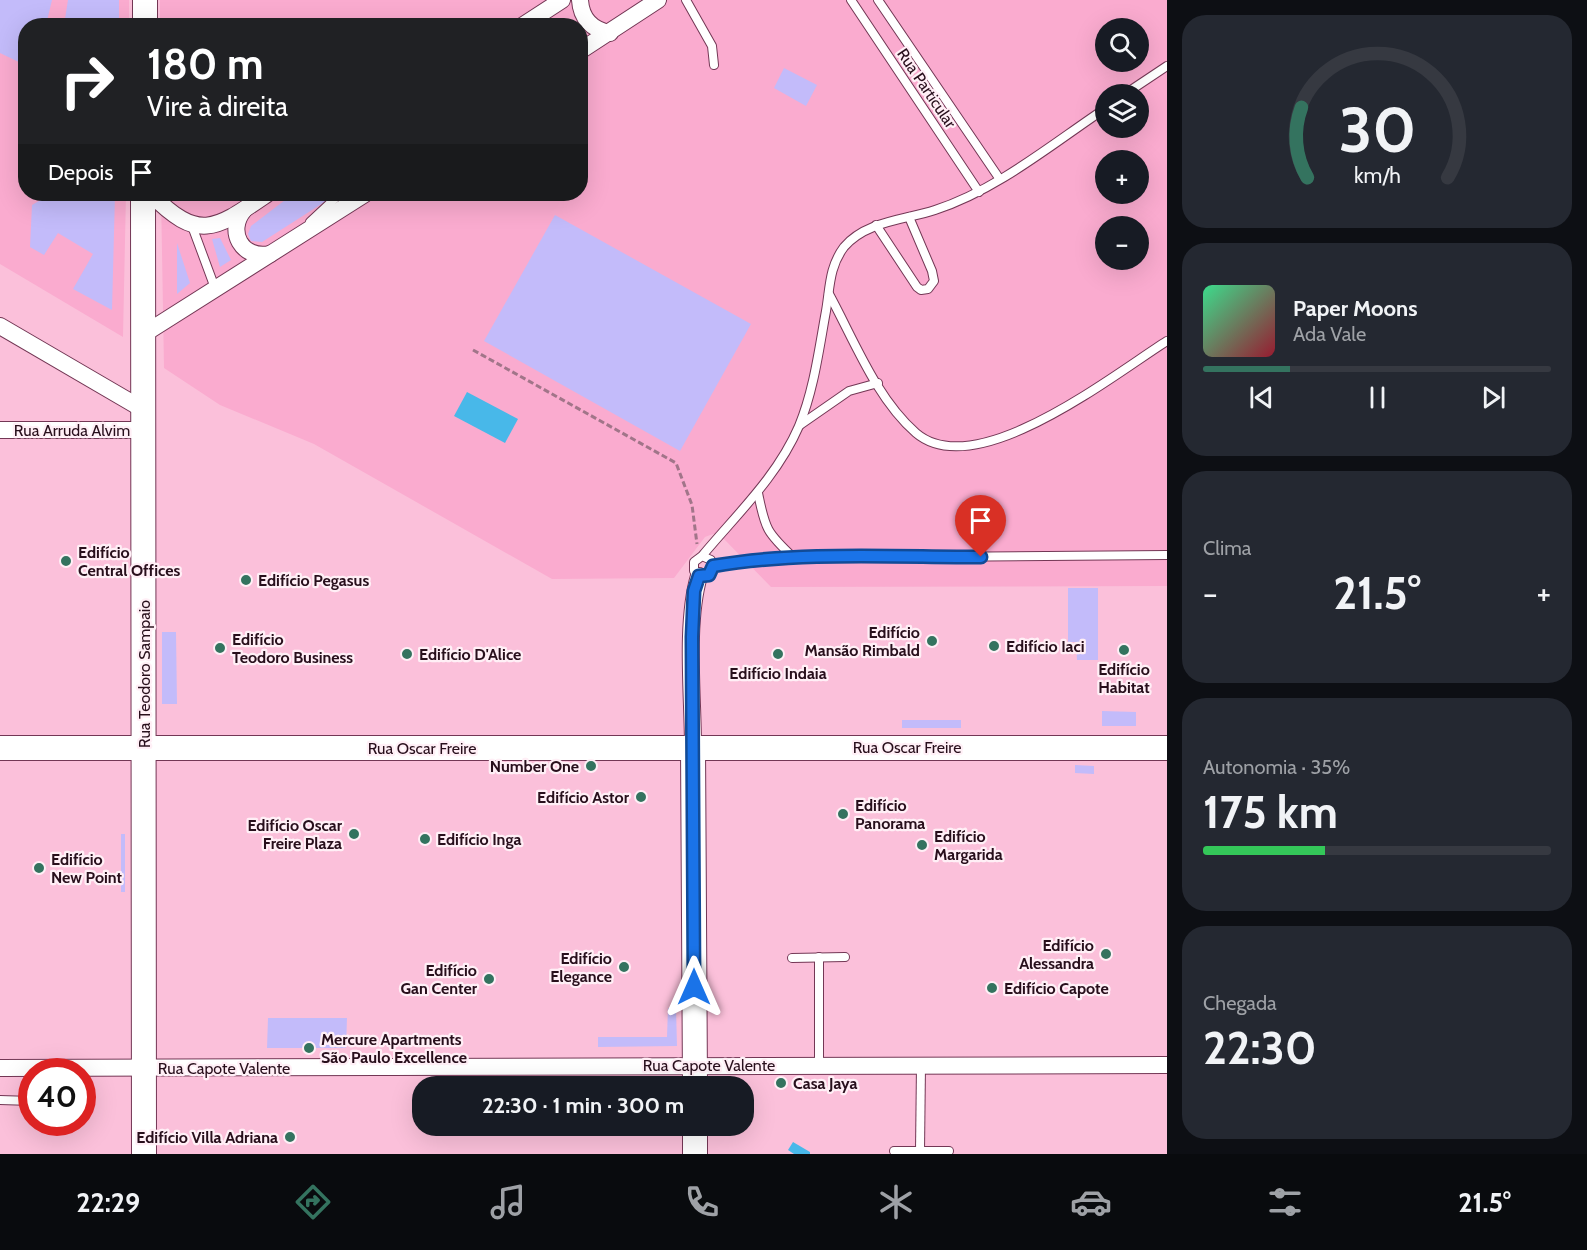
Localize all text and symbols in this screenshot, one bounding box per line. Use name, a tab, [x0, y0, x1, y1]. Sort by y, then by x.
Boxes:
map controls	[1095, 18, 1149, 270]
button: search	[1095, 18, 1149, 72]
text: 180 m	[147, 38, 263, 90]
icon: right	[48, 42, 126, 120]
street label: Rua Particular	[893, 45, 961, 132]
button: layers	[1095, 84, 1149, 138]
text: Vire à direita	[147, 90, 288, 123]
text: 30	[1338, 93, 1416, 169]
button: +	[1095, 150, 1149, 204]
icon: arrive	[125, 156, 158, 189]
text: Depois	[48, 159, 113, 186]
text: km/h	[1354, 163, 1400, 189]
button: −	[1095, 216, 1149, 270]
text: Paper Moons	[1293, 295, 1417, 322]
text: Ada Vale	[1293, 322, 1366, 346]
icon: previous	[1245, 381, 1278, 414]
icon: pause	[1361, 381, 1394, 414]
icon: next	[1477, 381, 1510, 414]
street label: Rua Arruda Alvim	[14, 421, 130, 440]
pin	[955, 495, 1006, 557]
icon: arrive	[964, 504, 997, 537]
text: Clima	[1203, 536, 1251, 560]
place label: Edifício Central Offices	[78, 543, 180, 580]
marker: Edifício Central Offices	[59, 554, 73, 568]
text: 21.5°	[1333, 566, 1421, 620]
place label: Edifício Pegasus	[258, 571, 369, 590]
marker: Edifício Pegasus	[239, 573, 253, 587]
text: −	[1203, 573, 1218, 613]
text: +	[1536, 573, 1551, 613]
street label: Rua Teodoro Sampaio	[135, 600, 154, 748]
place label: Edifício Mansão Rimbald	[804, 623, 920, 660]
place label: Edifício Teodoro Business	[232, 630, 353, 667]
marker: Edifício Mansão Rimbald	[925, 634, 939, 648]
place label: Edifício Iaci	[1006, 637, 1085, 656]
marker: Edifício Iaci	[987, 639, 1001, 653]
marker: Edifício Teodoro Business	[213, 641, 227, 655]
marker: Edifício Habitat	[1117, 643, 1131, 657]
place label: Edifício D'Alice	[419, 645, 521, 664]
marker: Edifício D'Alice	[400, 647, 414, 661]
marker: Edifício Indaia	[771, 647, 785, 661]
place label: Edifício Habitat	[1098, 660, 1150, 697]
place label: Edifício Indaia	[729, 664, 827, 683]
street label: Rua Oscar Freire	[853, 738, 961, 757]
street label: Rua Oscar Freire	[368, 739, 476, 758]
text: Autonomia · 35%	[1203, 755, 1350, 779]
place label: Number One	[490, 757, 579, 776]
marker: Number One	[584, 759, 598, 773]
text: 175 km	[1203, 785, 1338, 839]
place label: Edifício Astor	[537, 788, 630, 807]
marker: Edifício Astor	[634, 790, 648, 804]
place label: Edifício Panorama	[855, 796, 925, 833]
marker: Edifício Panorama	[836, 807, 850, 821]
place label: Edifício Oscar Freire Plaza	[247, 816, 343, 853]
marker: Edifício Oscar Freire Plaza	[347, 827, 361, 841]
place label: Edifício Margarida	[934, 827, 1003, 864]
place label: Edifício Inga	[437, 830, 521, 849]
marker: Edifício Inga	[418, 832, 432, 846]
marker: Edifício Margarida	[915, 838, 929, 852]
place label: Edifício New Point	[51, 850, 123, 887]
marker: Edifício New Point	[32, 861, 46, 875]
place label: Edifício Alessandra	[1019, 936, 1094, 973]
marker: Edifício Alessandra	[1099, 947, 1113, 961]
place label: Edifício Elegance	[550, 949, 612, 986]
position arrow	[662, 955, 726, 1019]
marker: Edifício Elegance	[617, 960, 631, 974]
place label: Edifício Gan Center	[400, 961, 478, 998]
marker: Edifício Gan Center	[482, 972, 496, 986]
place label: Edifício Capote	[1004, 979, 1109, 998]
marker: Edifício Capote	[985, 981, 999, 995]
text: Chegada	[1203, 991, 1277, 1015]
text: 22:30	[1203, 1021, 1317, 1075]
place label: Mercure Apartments São Paulo Excellence	[321, 1030, 467, 1067]
marker: Mercure Apartments São Paulo Excellence	[302, 1041, 316, 1055]
street label: Rua Capote Valente	[643, 1056, 775, 1075]
speed limit sign: 40	[18, 1058, 96, 1136]
street label: Rua Capote Valente	[158, 1059, 290, 1078]
place label: Casa Jaya	[793, 1074, 858, 1093]
marker: Casa Jaya	[774, 1076, 788, 1090]
text: 22:30 · 1 min · 300 m	[482, 1092, 684, 1119]
place label: Edifício Villa Adriana	[136, 1128, 278, 1147]
marker: Edifício Villa Adriana	[283, 1130, 297, 1144]
icon: directions	[292, 1181, 334, 1223]
icon: music	[487, 1181, 529, 1223]
icon: phone	[681, 1181, 723, 1223]
icon: climate	[875, 1181, 917, 1223]
icon: car	[1070, 1181, 1112, 1223]
icon: filters	[1264, 1181, 1306, 1223]
text: 22:29	[76, 1186, 140, 1219]
text: 21.5°	[1458, 1186, 1511, 1219]

